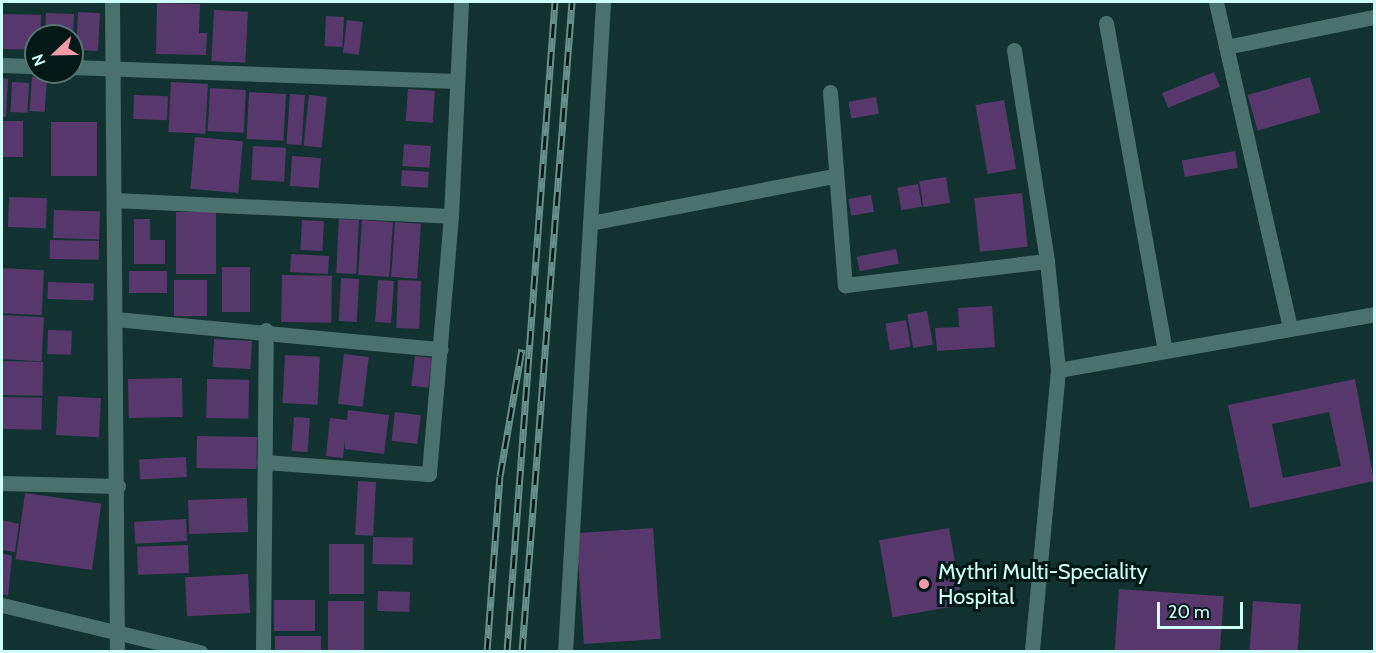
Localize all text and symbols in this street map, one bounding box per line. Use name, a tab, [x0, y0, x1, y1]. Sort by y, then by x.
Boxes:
north arrow	[24, 24, 84, 84]
text: N	[28, 51, 50, 69]
place label: Mythri Multi-Speciality Hospital	[938, 558, 1148, 610]
marker: Mythri Multi-Speciality Hospital	[915, 575, 933, 593]
scale bar	[1160, 590, 1246, 628]
text: 20 m	[1168, 601, 1210, 623]

